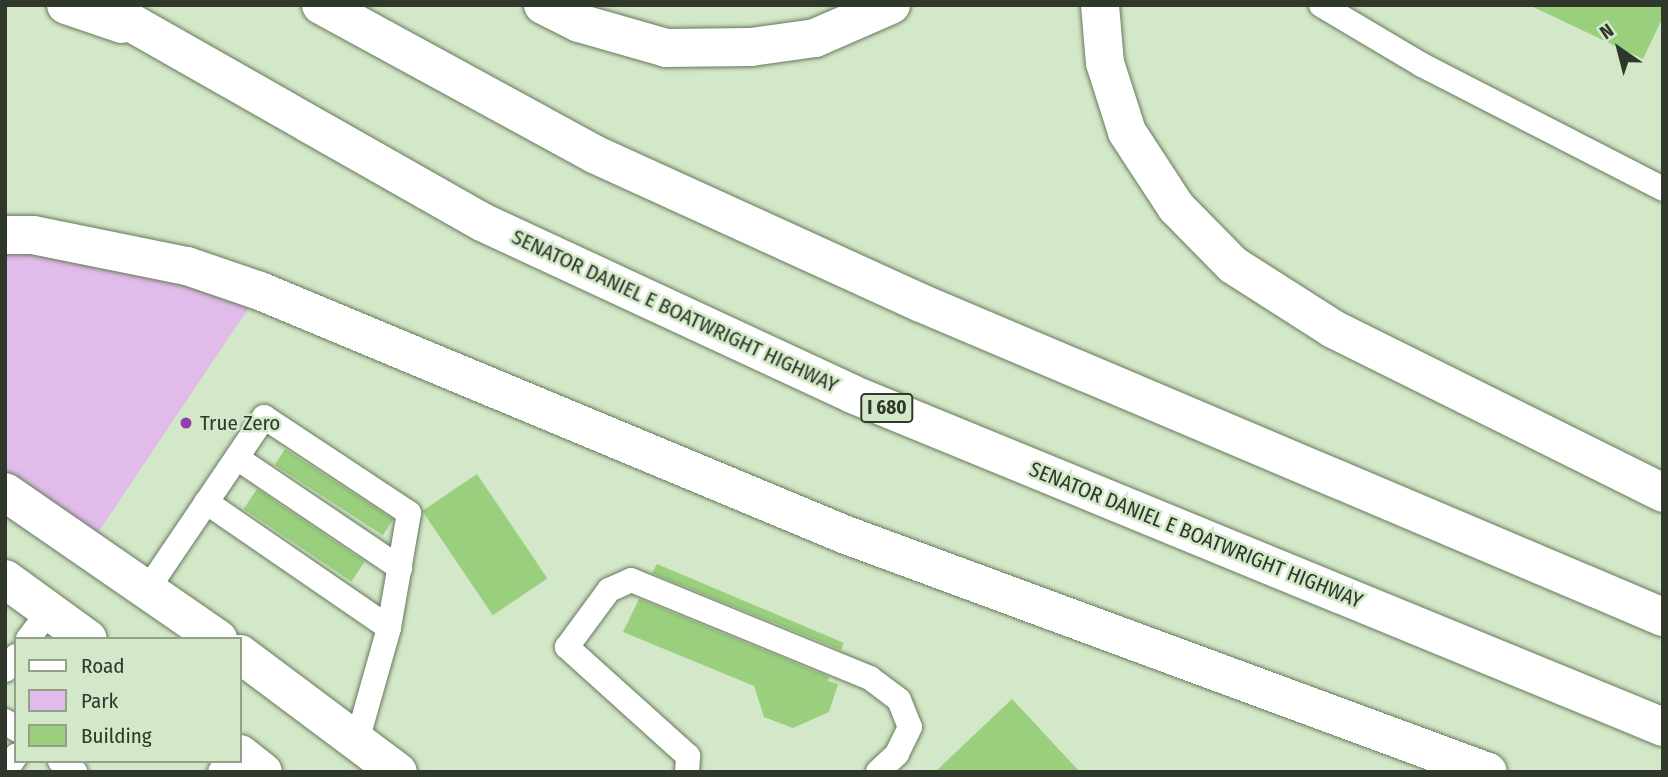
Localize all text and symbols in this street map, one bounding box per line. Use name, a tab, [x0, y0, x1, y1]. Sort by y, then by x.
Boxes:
north arrow	[1584, 14, 1654, 84]
text: N	[1595, 19, 1618, 44]
street label: SENATOR DANIEL E BOATWRIGHT HIGHWAY	[508, 224, 842, 398]
road number: I 680	[859, 392, 915, 424]
place label: True Zero	[200, 410, 280, 436]
marker: True Zero	[178, 415, 194, 431]
street label: SENATOR DANIEL E BOATWRIGHT HIGHWAY	[1026, 456, 1366, 614]
legend	[14, 637, 242, 763]
text: Road	[81, 653, 125, 679]
text: Park	[81, 688, 118, 714]
text: Building	[81, 723, 152, 749]

